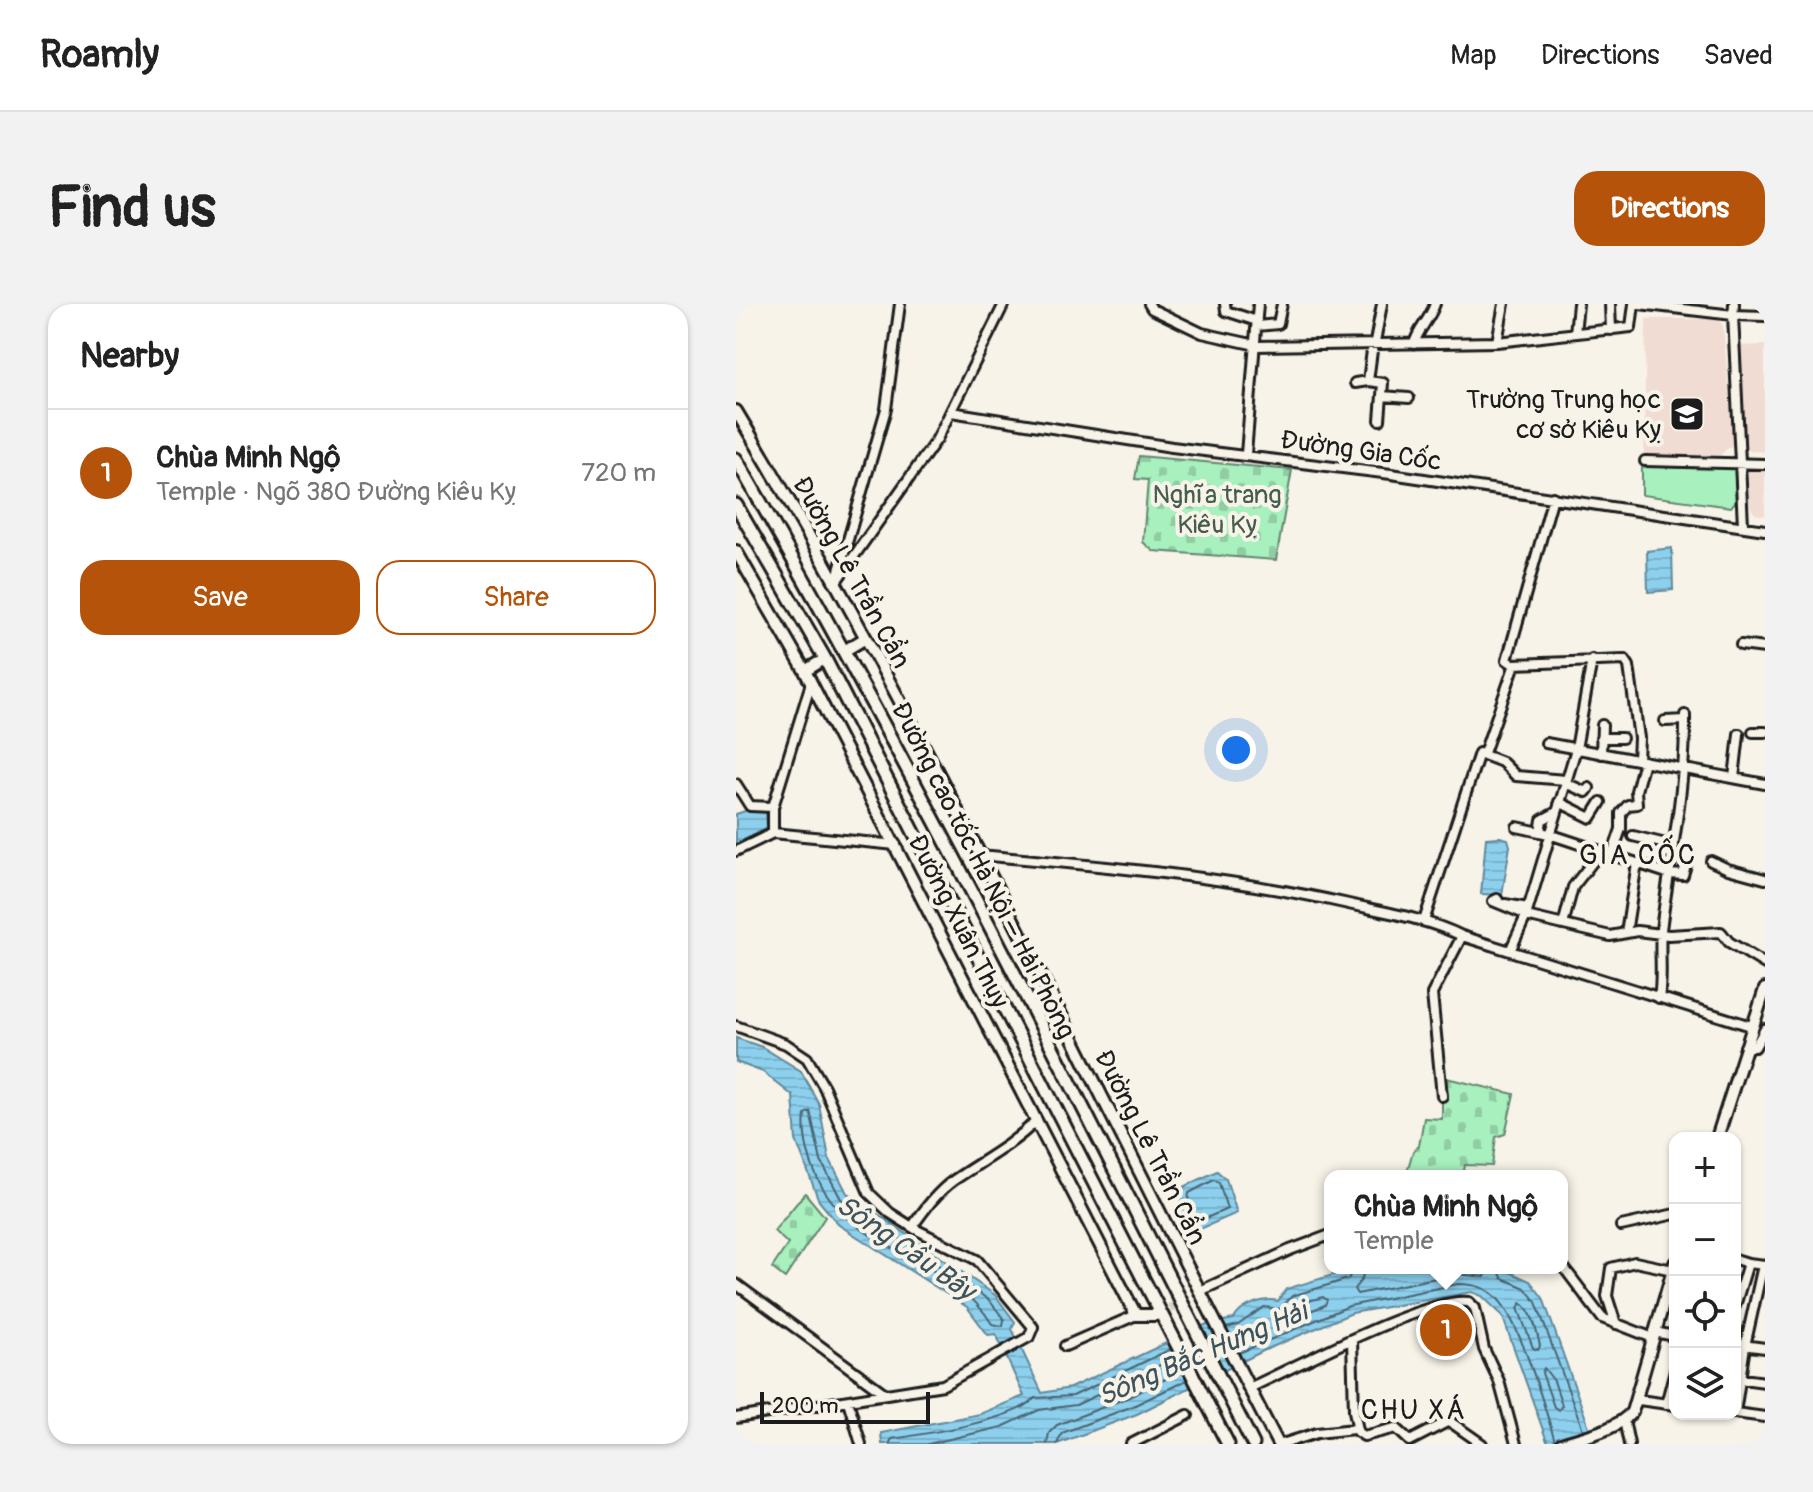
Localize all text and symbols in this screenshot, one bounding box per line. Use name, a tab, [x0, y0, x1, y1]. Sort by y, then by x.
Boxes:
text: Roamly	[40, 31, 159, 79]
text: Map	[1450, 38, 1497, 73]
text: Directions	[1541, 38, 1660, 73]
text: Saved	[1704, 38, 1773, 73]
button: Directions	[1574, 171, 1765, 246]
text: Find us	[48, 174, 216, 243]
text: Nearby	[80, 335, 179, 378]
place label: Trường Trung học cơ sở Kiêu Kỵ	[1466, 384, 1661, 446]
school or university icon: Trường Trung học cơ sở Kiêu Kỵ	[1668, 395, 1706, 433]
street label: Đường Gia Cốc	[1278, 424, 1443, 478]
text: Chùa Minh Ngộ	[156, 439, 341, 476]
text: 1	[101, 457, 111, 489]
text: 720 m	[581, 457, 656, 489]
street label: Đường Lê Trần Cẩn	[785, 471, 917, 674]
text: Temple · Ngõ 380 Đường Kiêu Kỵ	[156, 476, 516, 508]
park label: Nghĩa trang Kiêu Kỵ	[1153, 479, 1281, 541]
button: Save	[80, 560, 360, 635]
button: Share	[376, 560, 656, 635]
street label: Đường cao tốc Hà Nội – Hải Phòng	[884, 697, 1082, 1044]
your location	[1216, 730, 1256, 770]
street label: Đường Xuân Thụy	[901, 829, 1016, 1013]
district label: GIA CỐC	[1579, 834, 1697, 873]
street label: Đường Lê Trần Cẩn	[1087, 1045, 1213, 1250]
map controls	[1669, 1132, 1741, 1420]
button: +	[1669, 1132, 1741, 1204]
popup	[1324, 1170, 1568, 1274]
water label: Sông Cầu Bây	[829, 1187, 985, 1311]
text: Chùa Minh Ngộ	[1354, 1188, 1538, 1225]
button: −	[1669, 1204, 1741, 1276]
text: Temple	[1354, 1225, 1434, 1257]
button: locate	[1669, 1276, 1741, 1348]
water label: Sông Bắc Hưng Hải	[1093, 1293, 1316, 1414]
pin: 1	[1420, 1300, 1472, 1360]
button: layers	[1669, 1348, 1741, 1420]
scale bar	[760, 1388, 930, 1424]
text: 200 m	[772, 1392, 839, 1420]
district label: CHU XÁ	[1361, 1393, 1467, 1428]

